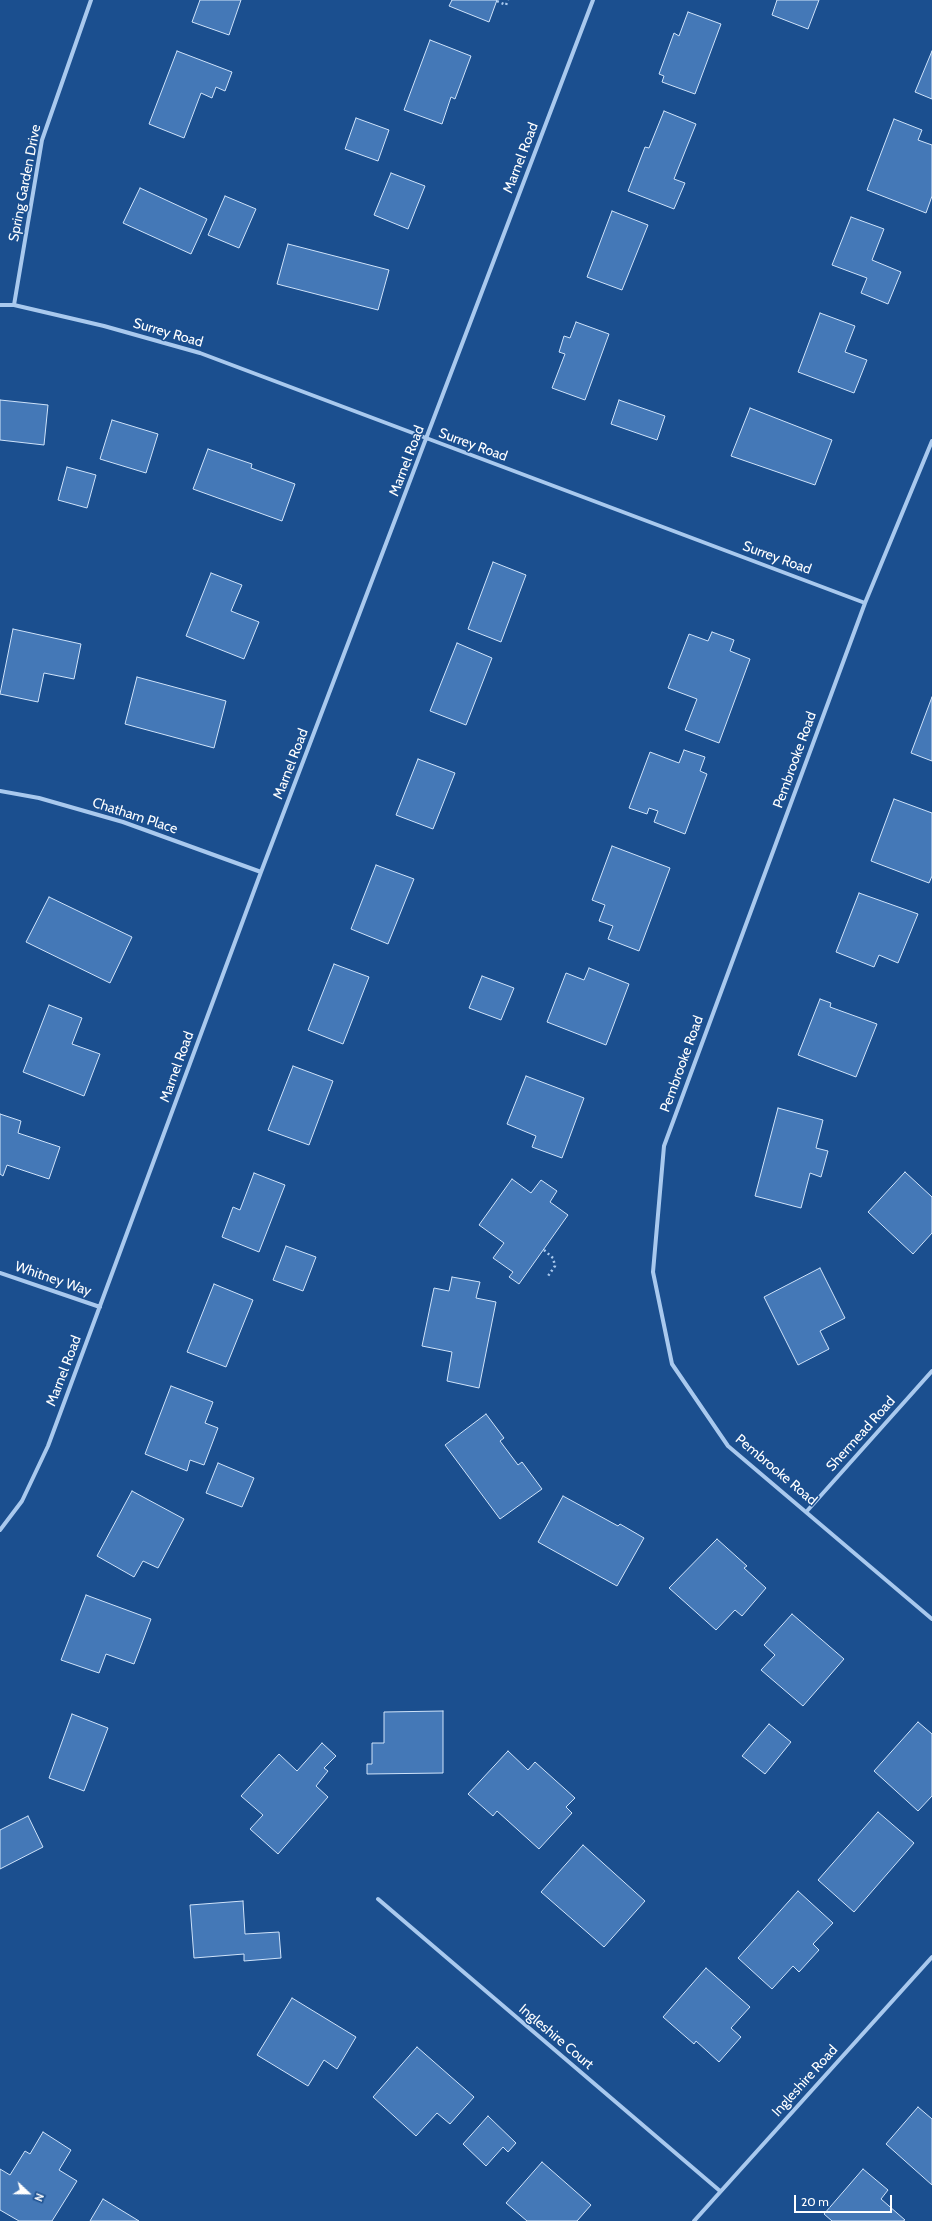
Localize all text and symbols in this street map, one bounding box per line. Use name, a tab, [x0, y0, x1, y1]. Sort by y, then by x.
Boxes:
street label: Marnel Road	[500, 120, 542, 196]
street label: Spring Garden Drive	[5, 123, 45, 243]
street label: Surrey Road	[131, 315, 205, 351]
street label: Marnel Road	[386, 423, 428, 499]
street label: Surrey Road	[436, 425, 510, 465]
street label: Surrey Road	[740, 538, 814, 578]
street label: Pembrooke Road	[770, 710, 820, 810]
street label: Marnel Road	[270, 726, 312, 802]
street label: Chatham Place	[90, 794, 180, 838]
street label: Pembrooke Road	[657, 1014, 707, 1114]
street label: Marnel Road	[156, 1029, 198, 1105]
street label: Whitney Way	[13, 1258, 93, 1300]
street label: Marnel Road	[43, 1333, 85, 1409]
street label: Shermead Road	[823, 1393, 899, 1475]
street label: Pembrooke Road	[732, 1431, 820, 1509]
street label: Ingleshire Court	[515, 2001, 597, 2073]
street label: Ingleshire Road	[769, 2042, 841, 2120]
north arrow	[8, 2173, 48, 2213]
scale bar	[796, 2187, 894, 2213]
text: N	[31, 2191, 47, 2204]
text: 20 m	[801, 2194, 829, 2209]

